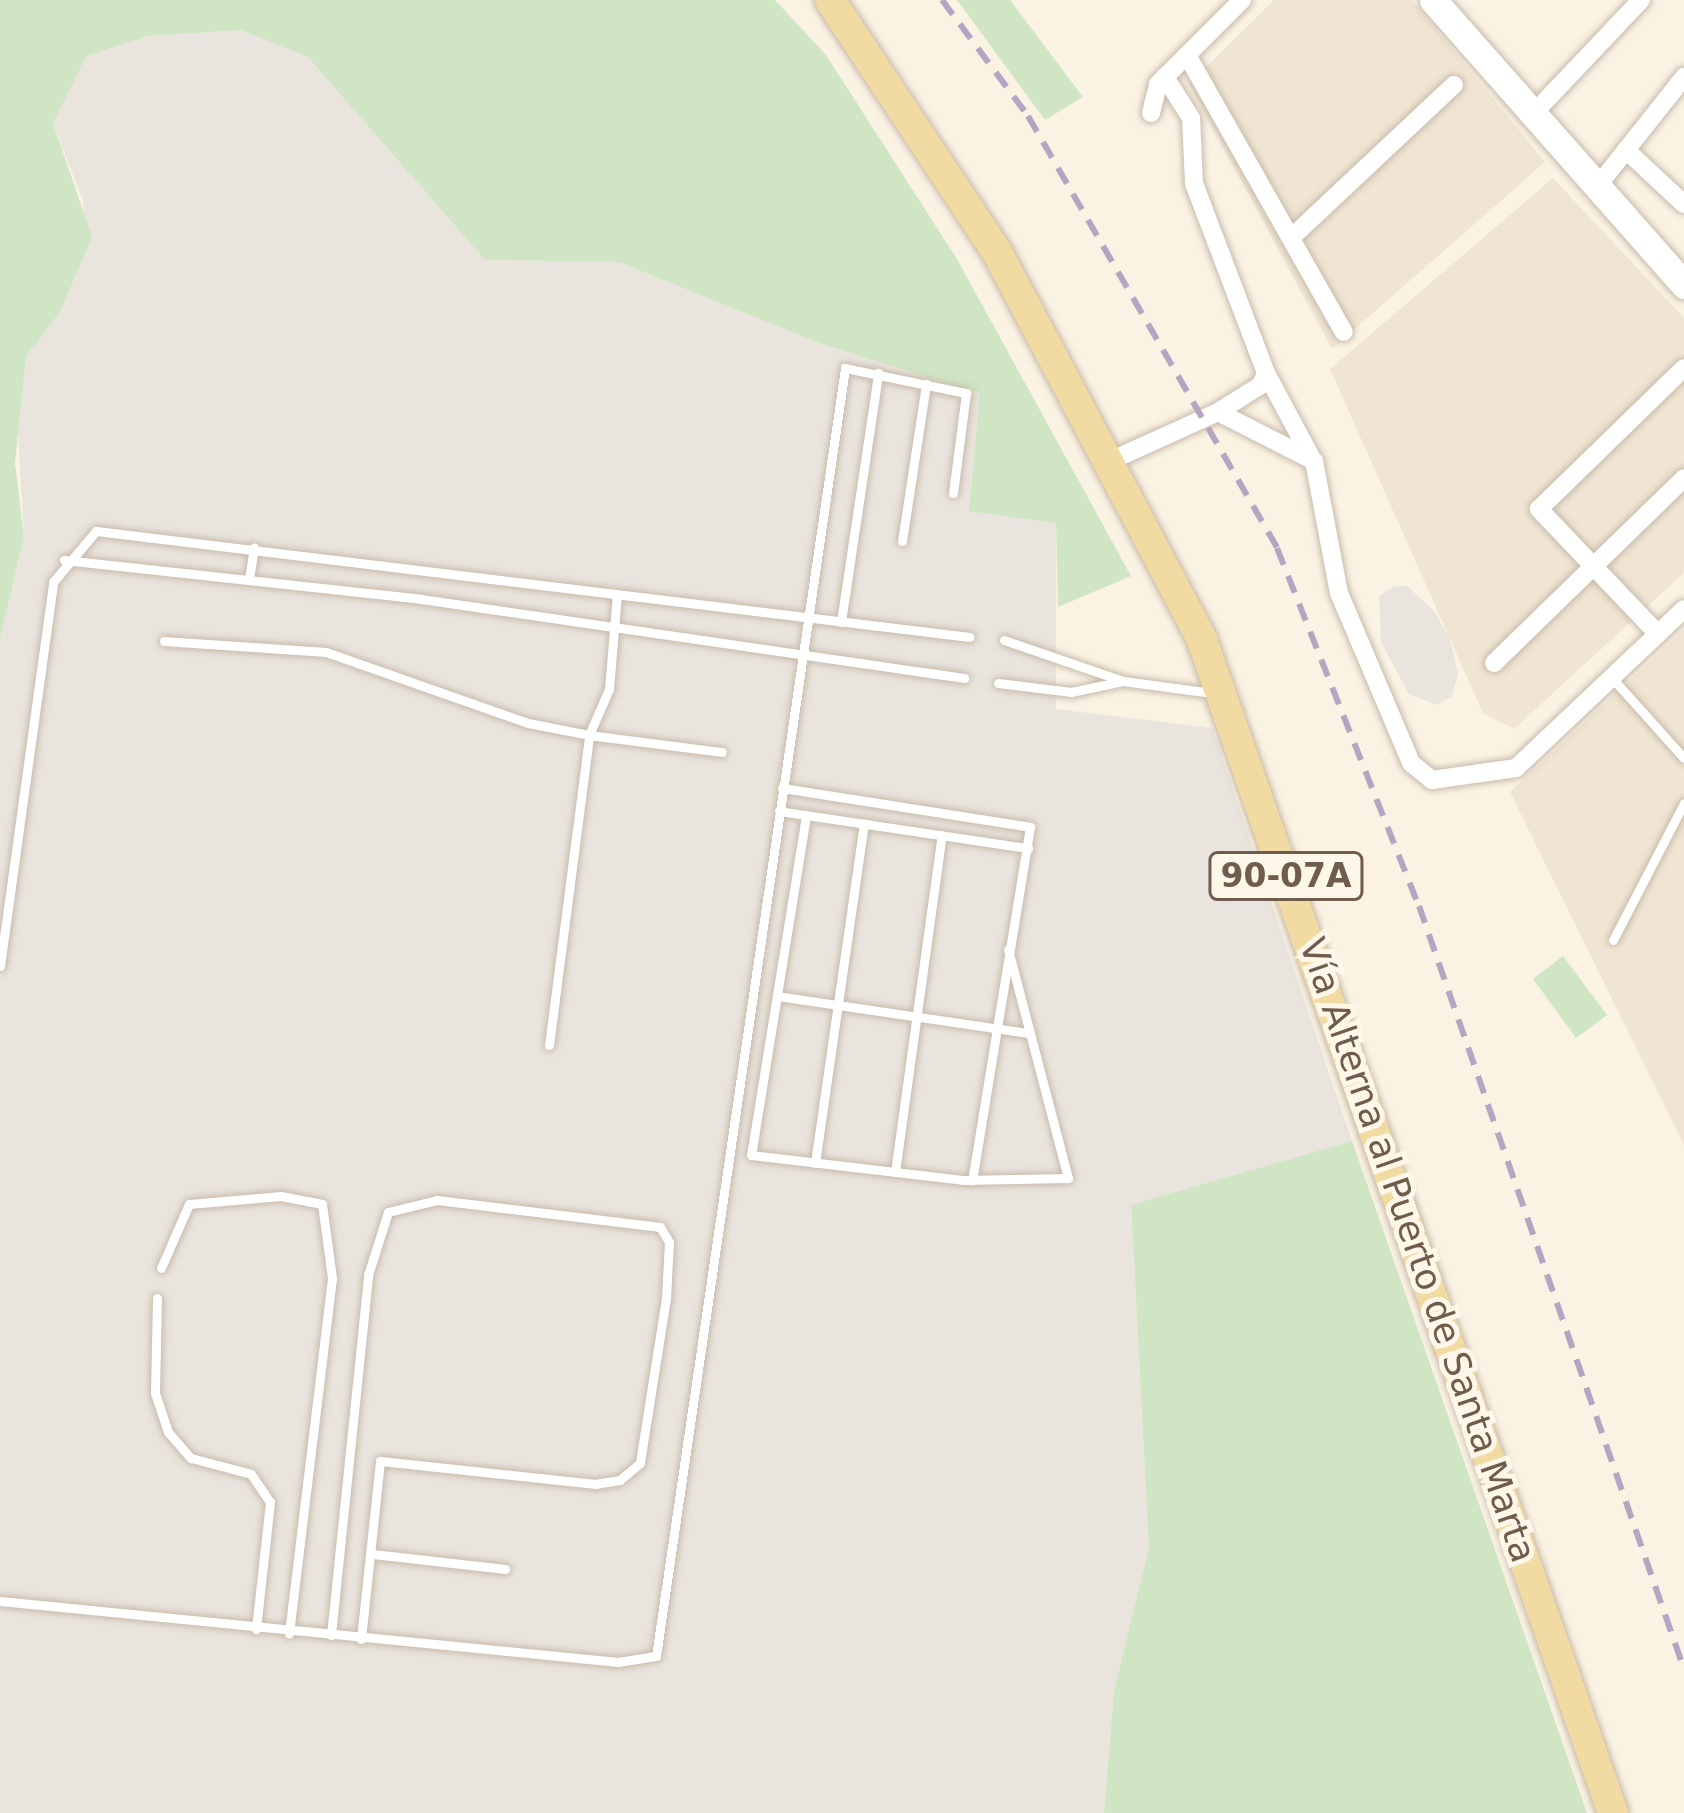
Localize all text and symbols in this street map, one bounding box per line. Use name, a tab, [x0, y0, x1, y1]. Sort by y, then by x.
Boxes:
road number: 90-07A	[1208, 849, 1364, 903]
street label: Vía Alterna al Puerto de Santa Marta	[1291, 932, 1545, 1568]

